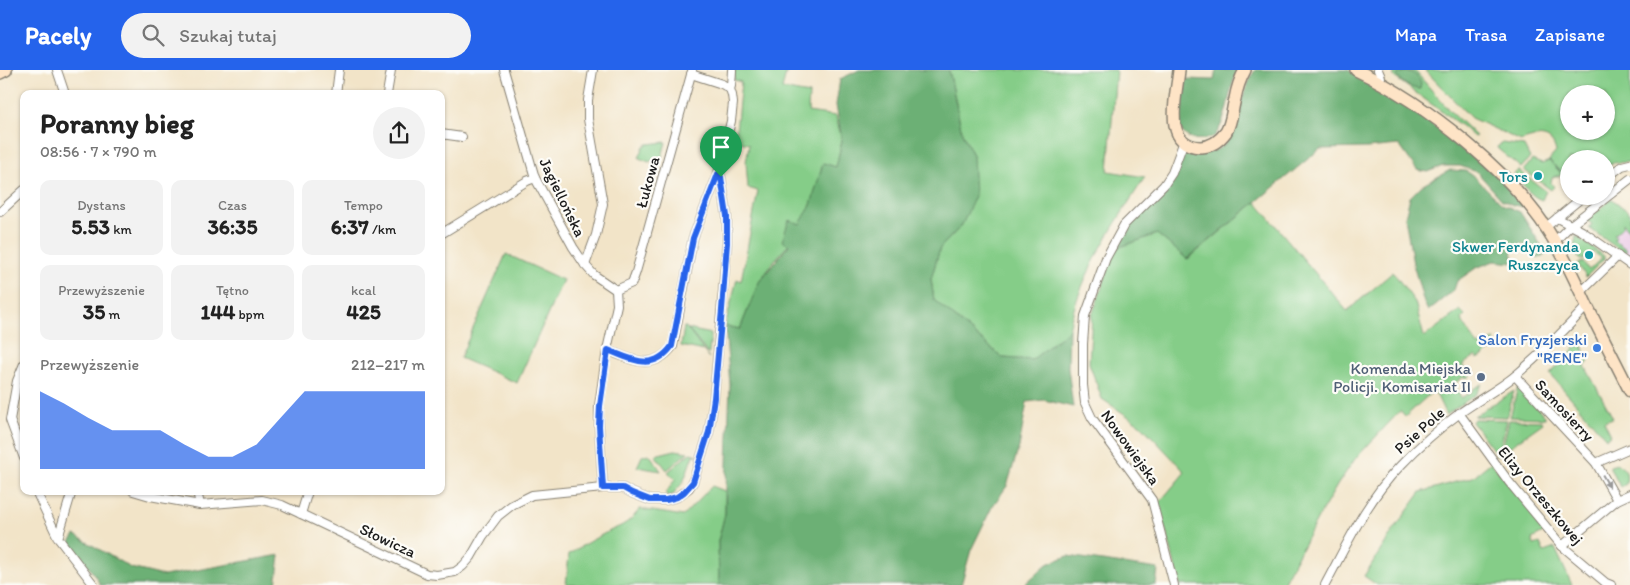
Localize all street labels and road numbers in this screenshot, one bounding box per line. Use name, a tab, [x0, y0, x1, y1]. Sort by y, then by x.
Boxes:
street label: Łukowa	[631, 154, 664, 210]
street label: Jagiellońska	[535, 155, 590, 240]
street label: Samosierry	[1531, 375, 1598, 446]
street label: Psie Pole	[1390, 403, 1448, 458]
street label: Nowowiejska	[1097, 406, 1164, 488]
street label: Elizy Orzeszkowej	[1494, 442, 1587, 548]
street label: Słowicza	[357, 519, 420, 562]

